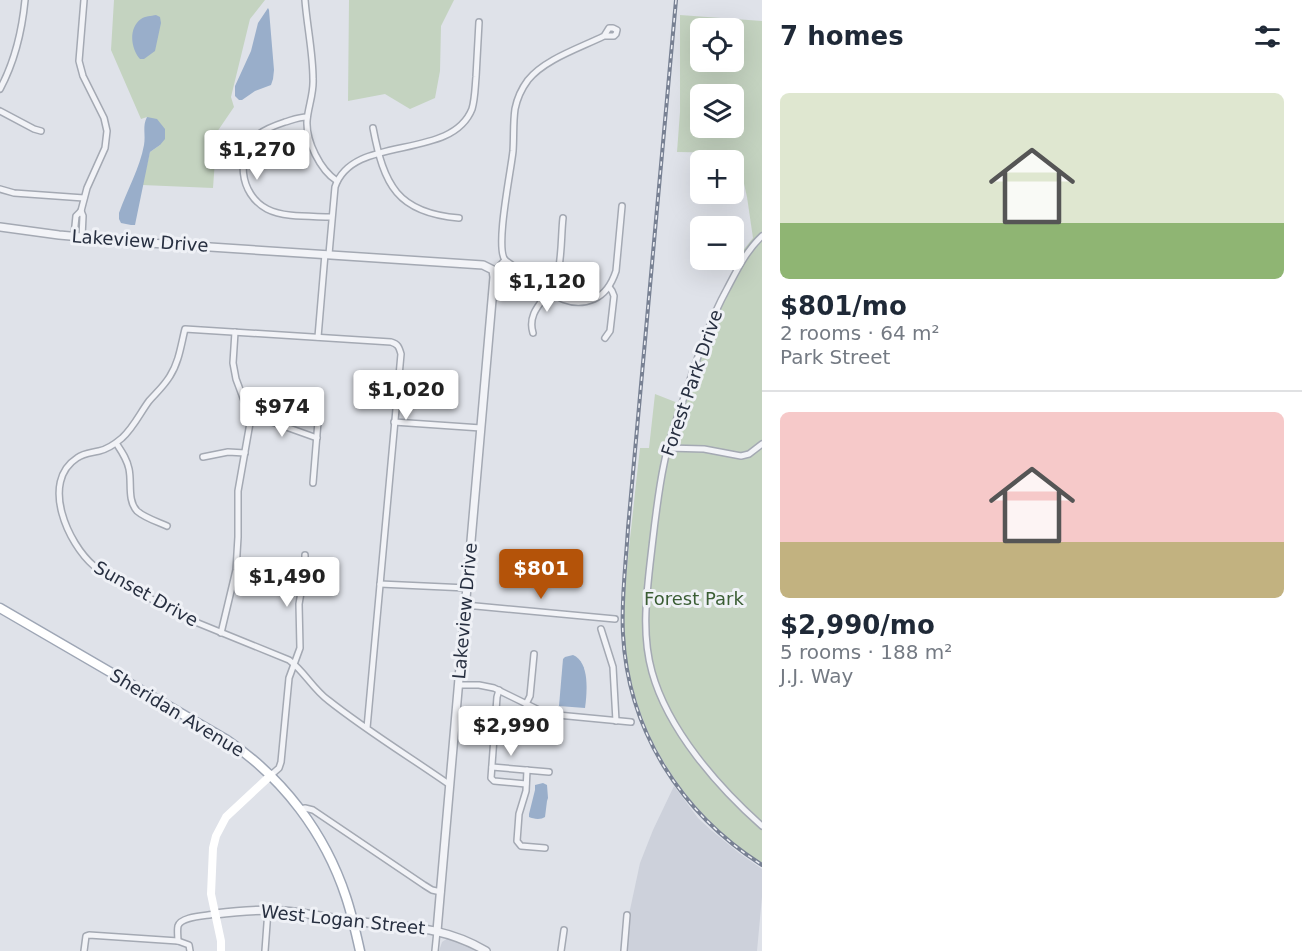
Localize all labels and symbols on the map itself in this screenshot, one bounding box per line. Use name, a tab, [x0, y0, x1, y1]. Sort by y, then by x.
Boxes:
pin: $1,270	[208, 130, 306, 181]
street label: Lakeview Drive	[71, 225, 209, 256]
pin: $1,120	[498, 262, 596, 313]
street label: Forest Park Drive	[657, 307, 726, 459]
pin: $1,020	[357, 370, 455, 421]
pin: $974	[246, 387, 318, 438]
street label: Lakeview Drive	[448, 542, 481, 680]
pin: $801	[505, 549, 577, 600]
street label: Sunset Drive	[91, 556, 202, 631]
pin: $1,490	[238, 557, 336, 608]
park label: Forest Park	[644, 588, 745, 609]
street label: Sheridan Avenue	[106, 664, 248, 761]
pin: $2,990	[462, 706, 560, 757]
street label: West Logan Street	[260, 900, 426, 939]

